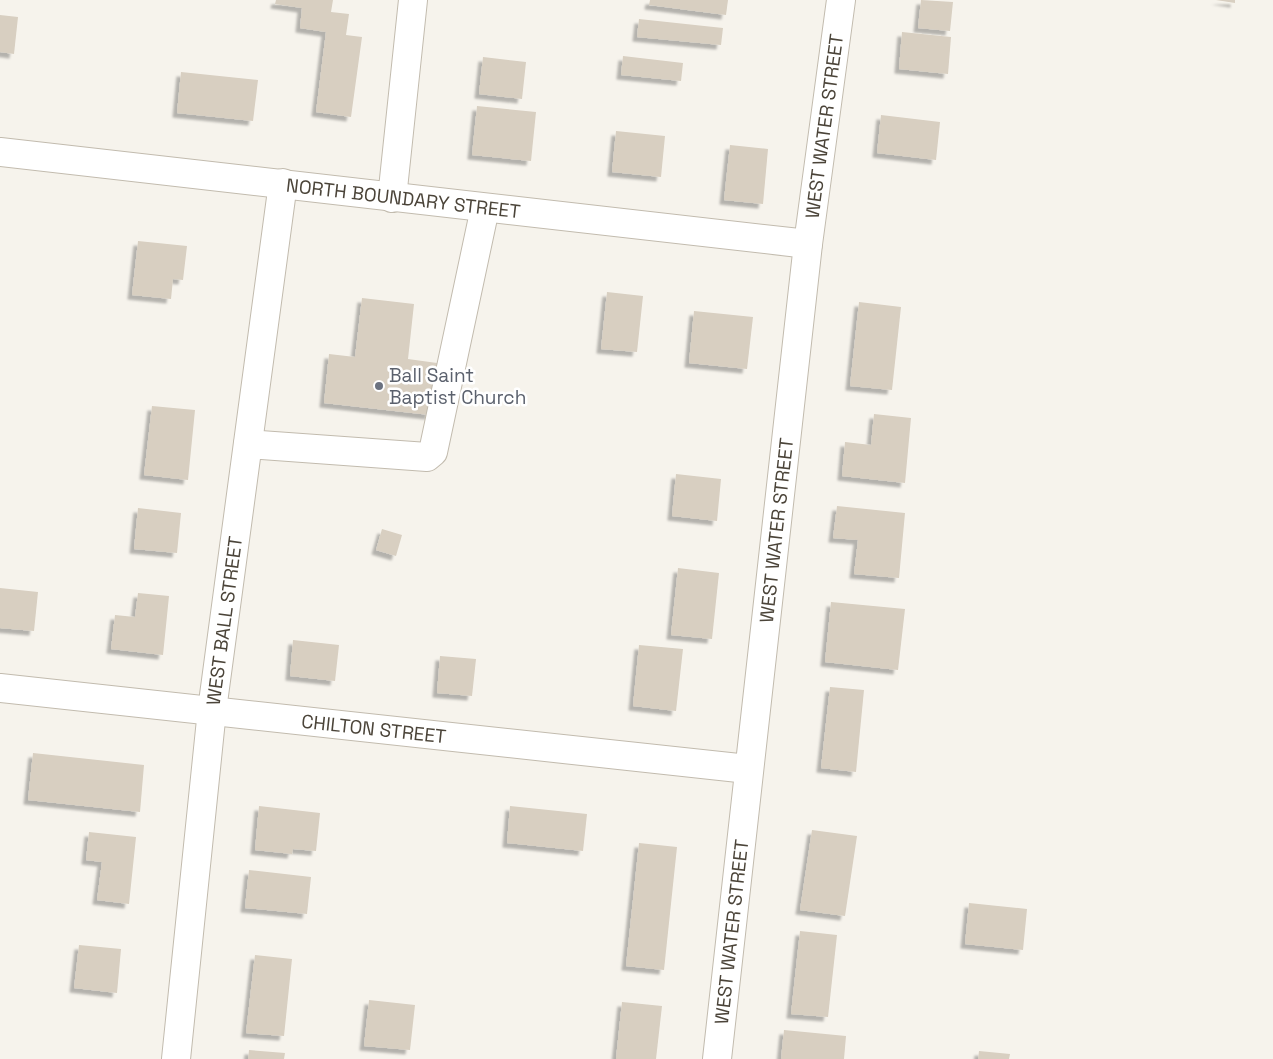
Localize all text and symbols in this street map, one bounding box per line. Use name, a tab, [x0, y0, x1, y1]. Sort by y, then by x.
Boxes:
street label: WEST WATER STREET	[800, 32, 849, 220]
street label: NORTH BOUNDARY STREET	[285, 173, 522, 224]
place label: Ball Saint Baptist Church	[389, 363, 526, 410]
marker: Ball Saint Baptist Church	[373, 380, 385, 392]
street label: WEST WATER STREET	[754, 436, 799, 624]
street label: WEST BALL STREET	[201, 535, 248, 707]
street label: CHILTON STREET	[300, 709, 448, 749]
street label: WEST WATER STREET	[709, 838, 754, 1026]

